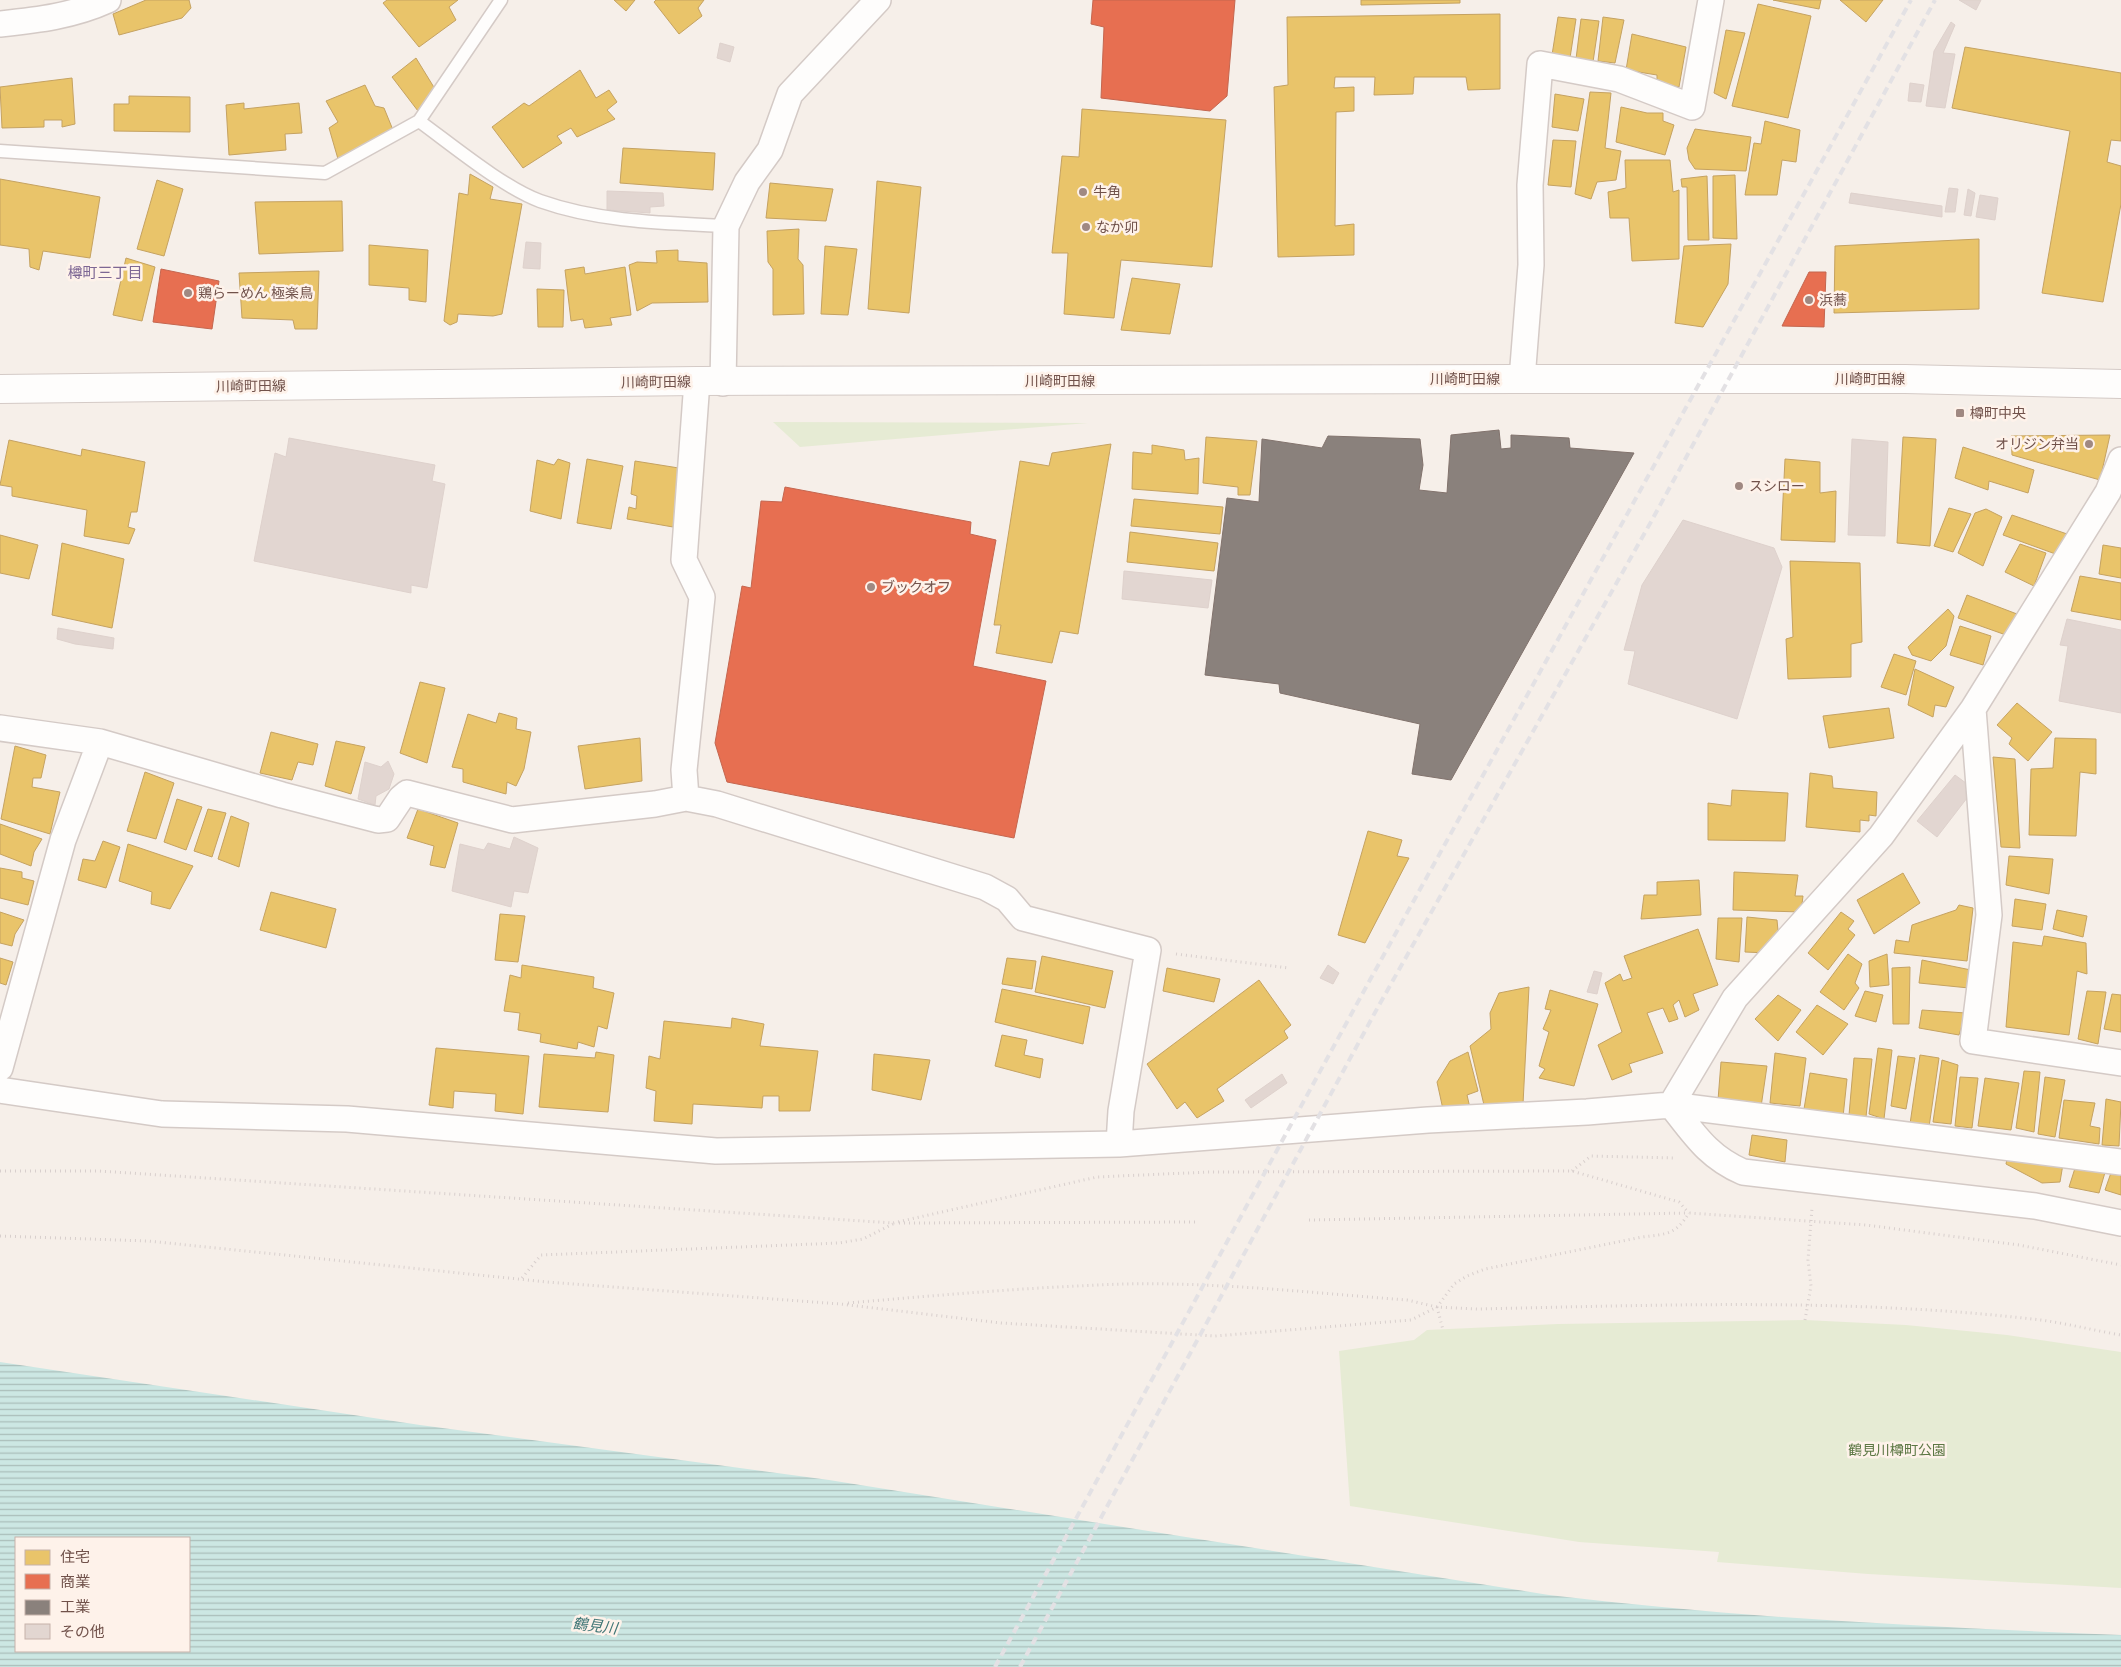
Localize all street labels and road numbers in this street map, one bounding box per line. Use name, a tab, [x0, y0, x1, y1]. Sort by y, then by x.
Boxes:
street label: 川崎町田線	[1430, 372, 1500, 389]
street label: 川崎町田線	[1835, 372, 1905, 389]
street label: 川崎町田線	[621, 374, 691, 393]
street label: 川崎町田線	[1025, 374, 1095, 391]
street label: 川崎町田線	[216, 378, 286, 397]

